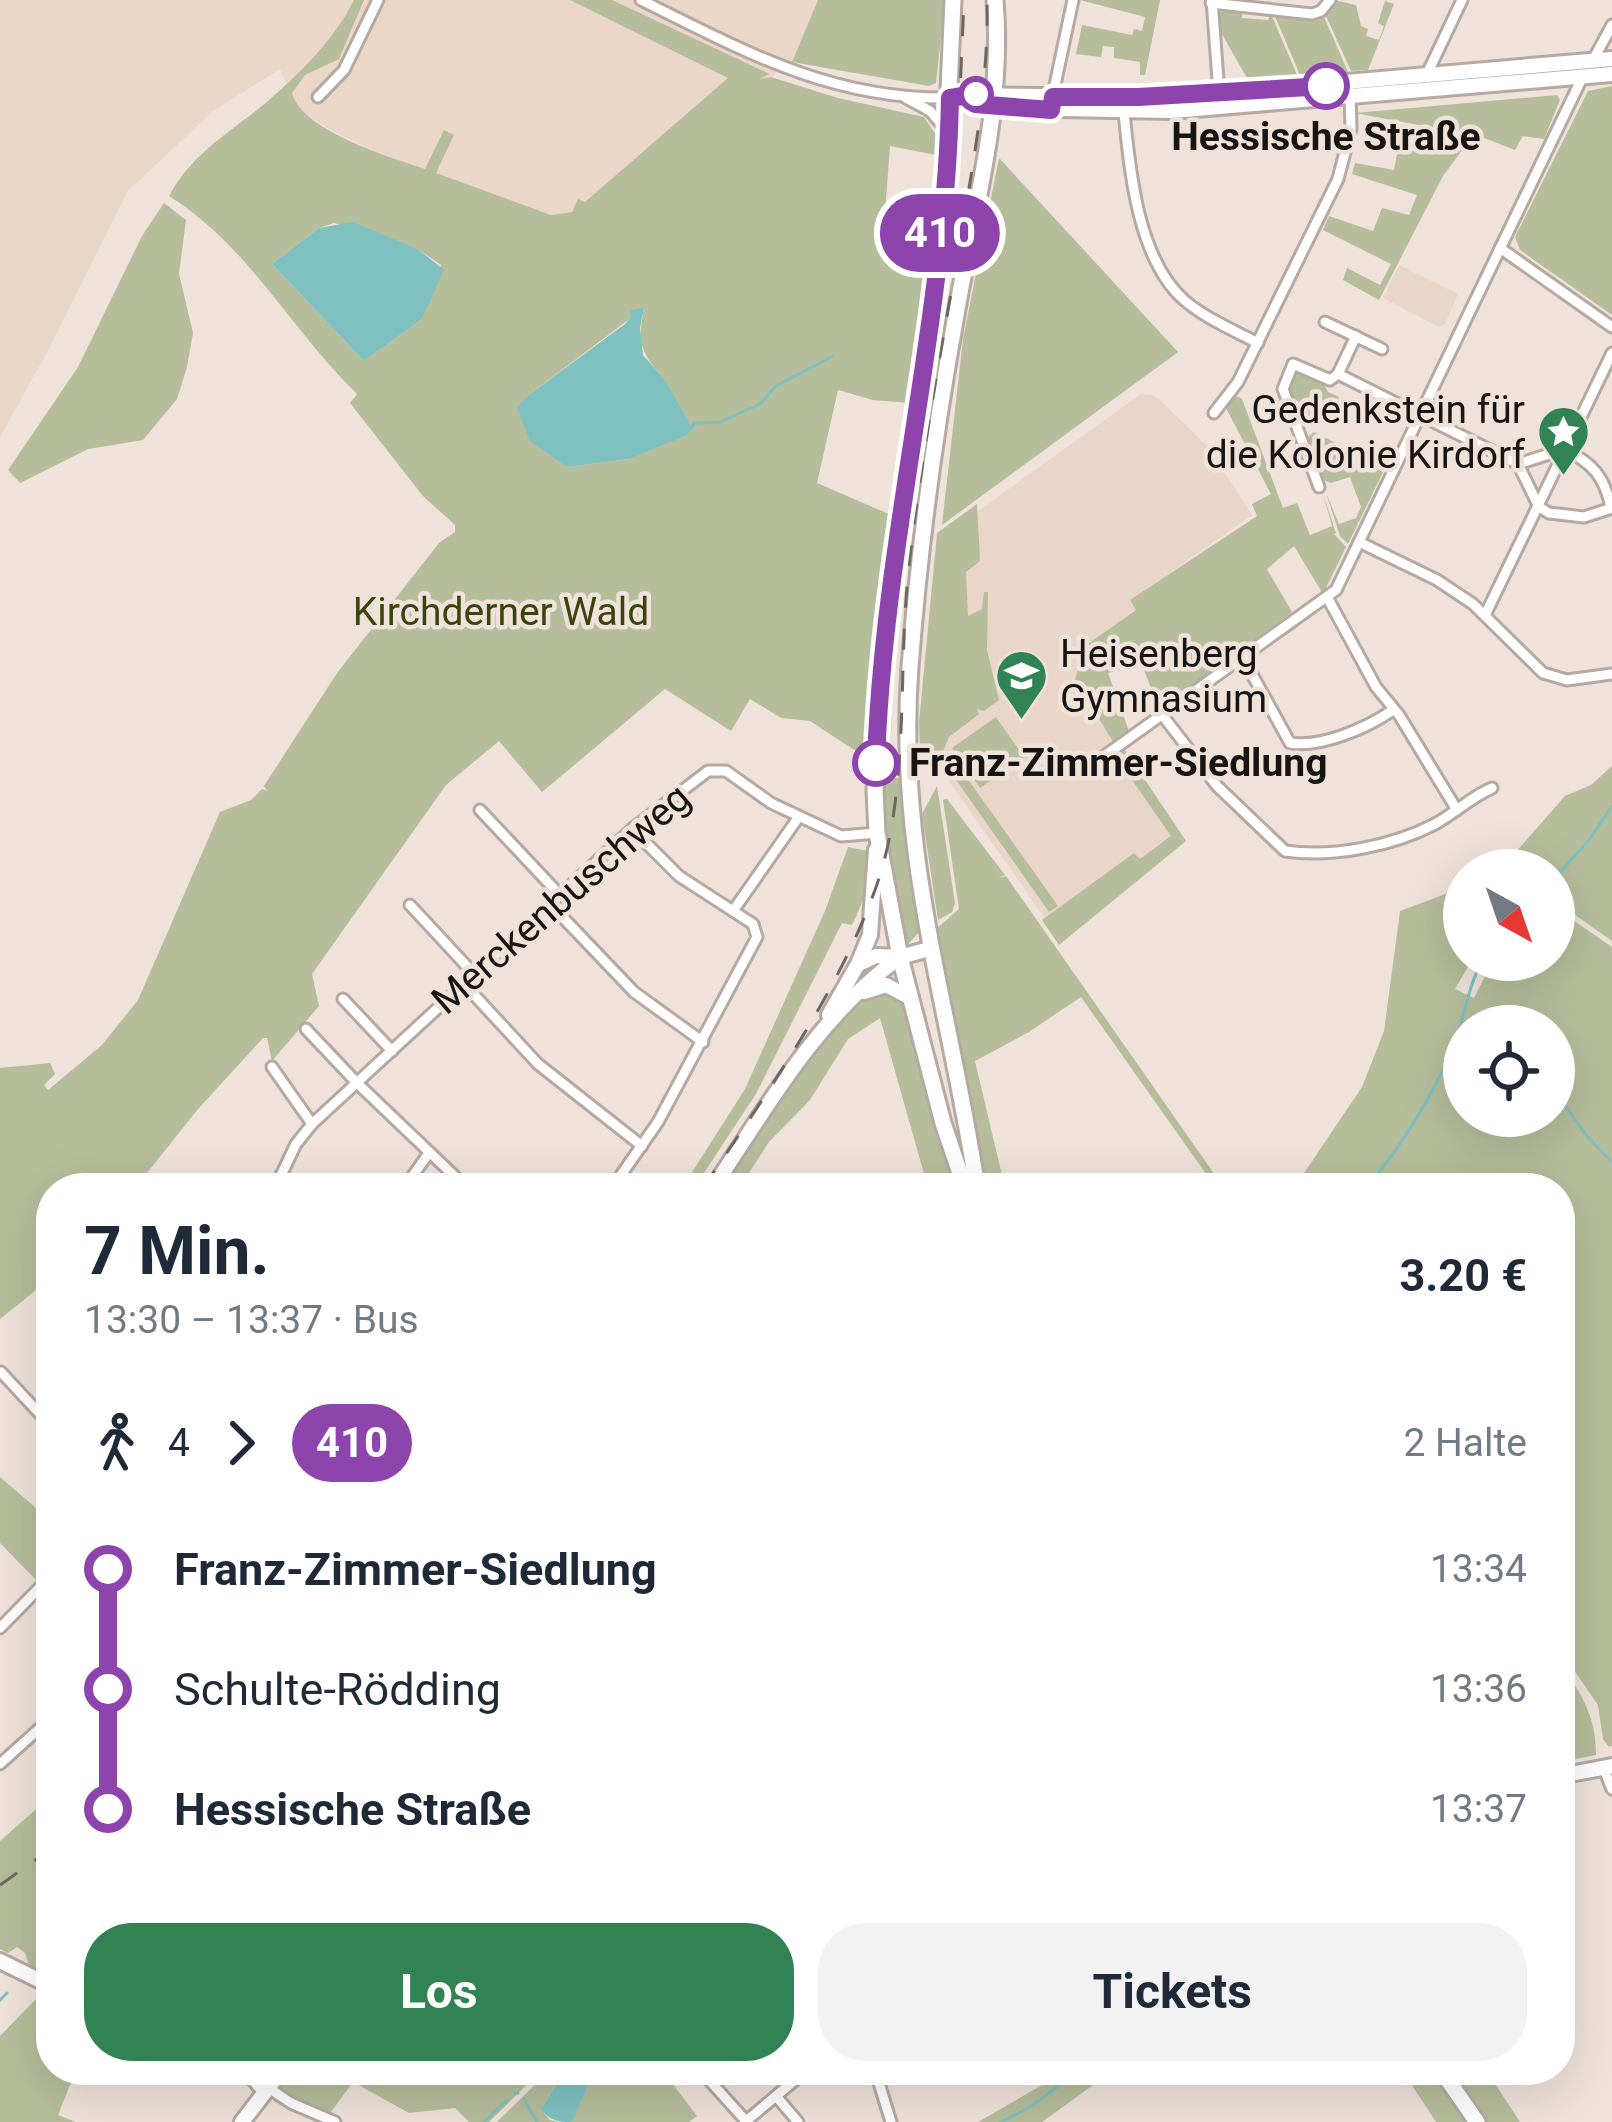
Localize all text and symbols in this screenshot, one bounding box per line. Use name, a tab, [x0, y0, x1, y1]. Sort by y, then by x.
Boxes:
marker: Hessische Straße	[1304, 64, 1348, 108]
unlabelled marker	[960, 78, 992, 110]
place label: Hessische Straße	[1171, 114, 1481, 160]
line badge: 410	[871, 194, 1009, 272]
text: 410	[904, 208, 976, 257]
place label: Gedenkstein für die Kolonie Kirdorf	[1206, 387, 1525, 478]
place icon: Gedenkstein für die Kolonie Kirdorf	[1536, 404, 1592, 478]
park label: Kirchderner Wald	[353, 589, 649, 635]
place label: Heisenberg Gymnasium	[1060, 631, 1267, 722]
school or university icon: Heisenberg Gymnasium	[993, 648, 1049, 722]
place label: Franz-Zimmer-Siedlung	[909, 740, 1327, 786]
marker: Franz-Zimmer-Siedlung	[854, 741, 898, 785]
street label: Merckenbuschweg	[423, 774, 699, 1024]
north arrow	[1443, 849, 1575, 981]
map controls	[1443, 849, 1575, 1137]
button: locate	[1443, 1005, 1575, 1137]
text: 7 Min.	[84, 1213, 270, 1290]
text: 3.20 €	[1399, 1249, 1527, 1302]
text: 13:30 – 13:37 · Bus	[84, 1297, 419, 1343]
icon: walk	[84, 1410, 150, 1476]
icon: forward	[208, 1410, 274, 1476]
text: 410	[316, 1418, 388, 1467]
text: 4	[168, 1420, 190, 1466]
text: 2 Halte	[1403, 1420, 1527, 1466]
text: Franz-Zimmer-Siedlung	[174, 1543, 657, 1596]
text: 13:34	[1430, 1546, 1527, 1592]
text: Schulte-Rödding	[174, 1663, 501, 1716]
text: 13:36	[1430, 1666, 1527, 1712]
text: Hessische Straße	[174, 1783, 531, 1836]
text: 13:37	[1430, 1786, 1527, 1832]
button: Los	[84, 1923, 794, 2061]
button: Tickets	[818, 1923, 1527, 2061]

